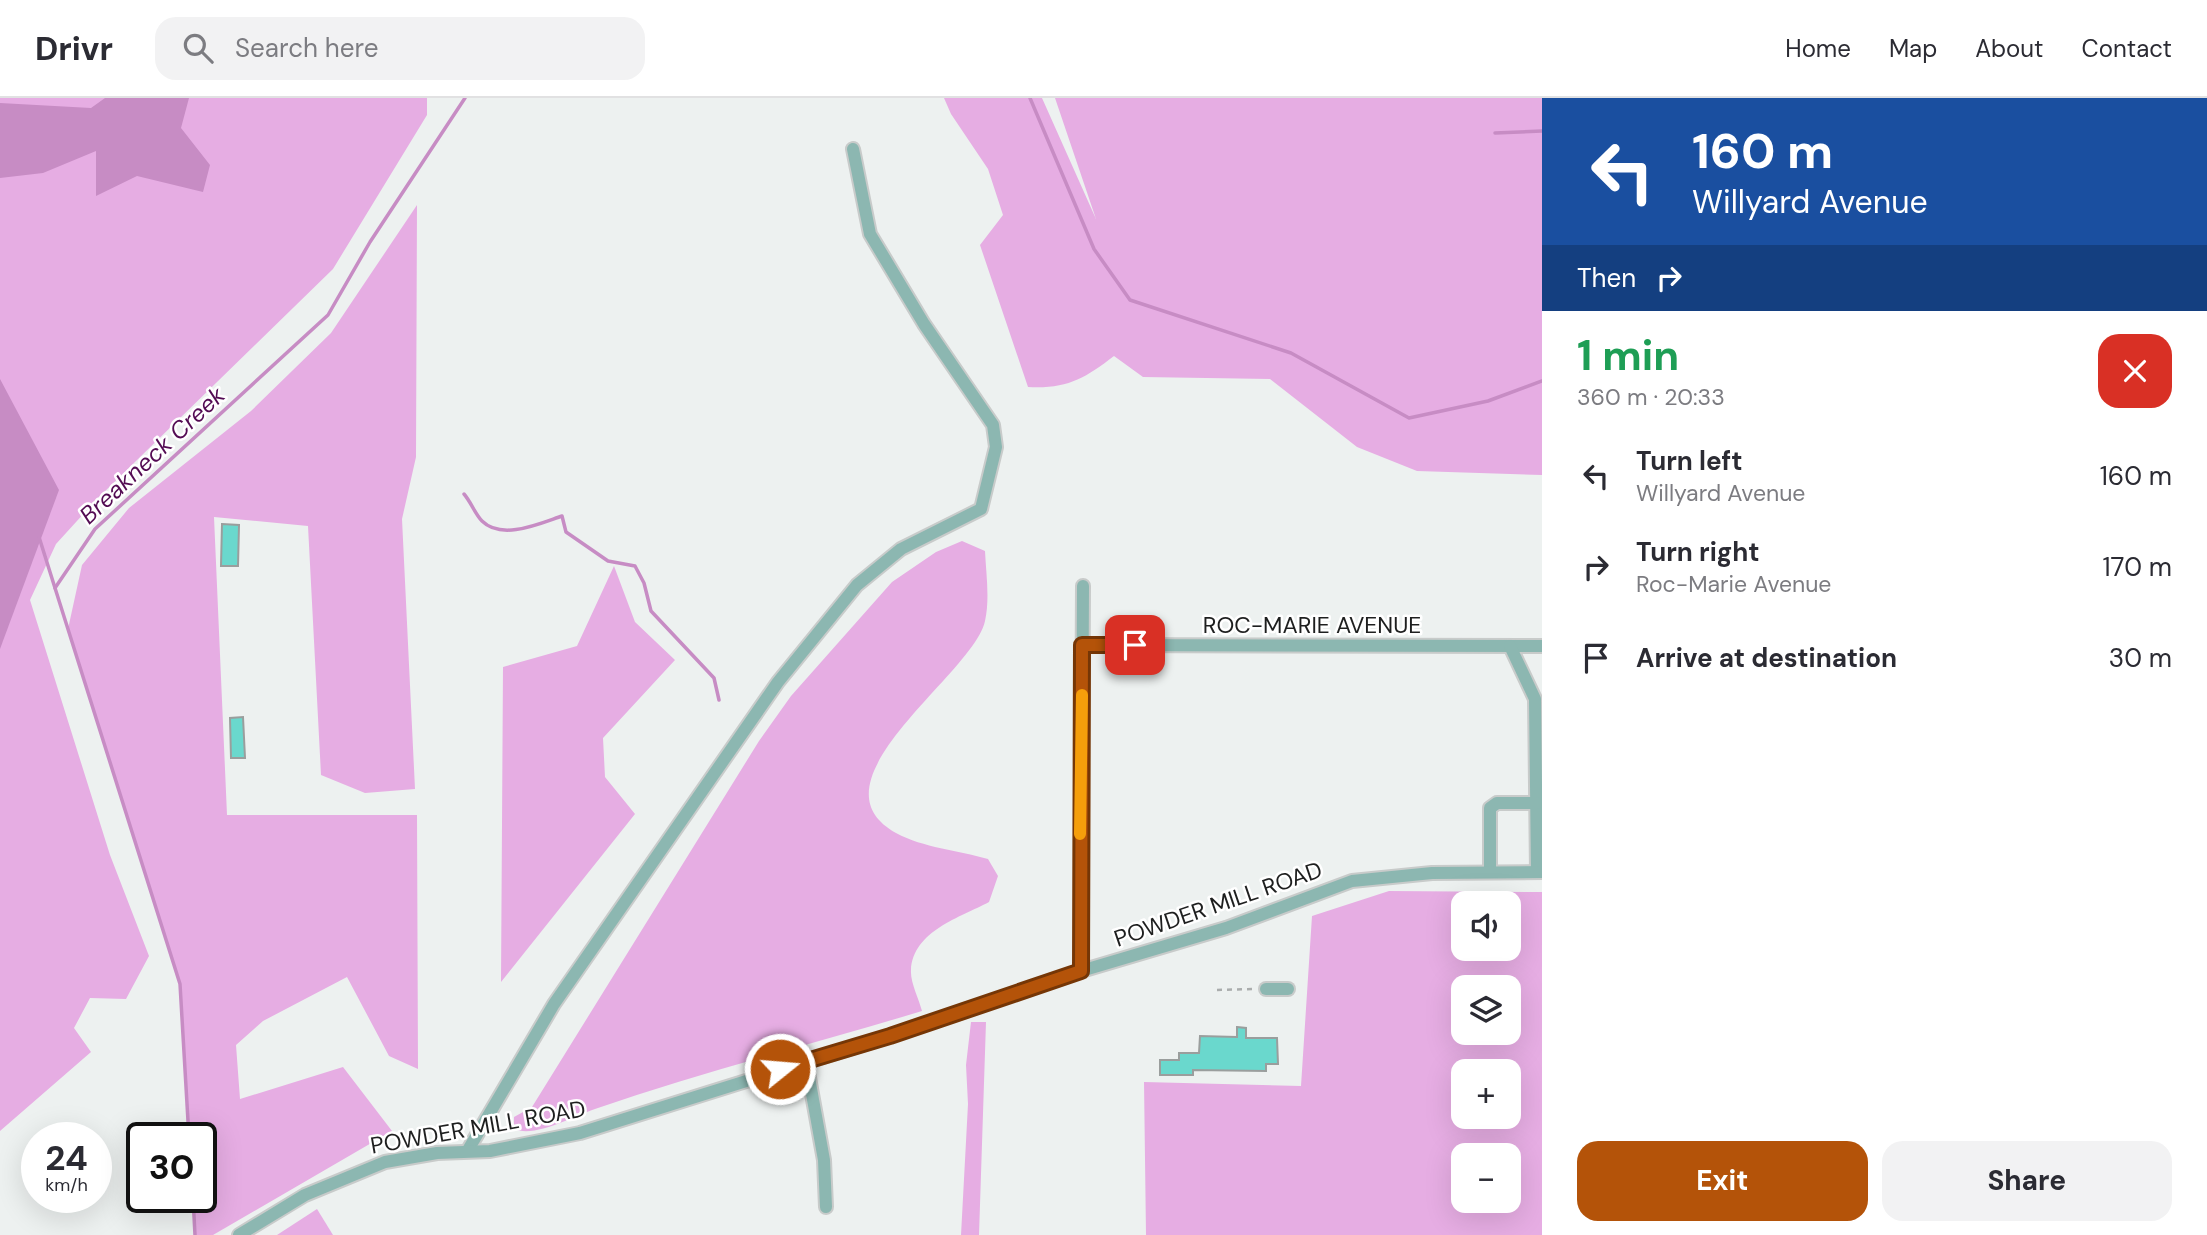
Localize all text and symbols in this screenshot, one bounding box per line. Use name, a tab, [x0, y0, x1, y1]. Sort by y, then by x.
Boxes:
search box	[155, 17, 645, 80]
text: Drivr	[35, 27, 113, 70]
icon: search	[179, 29, 217, 67]
text: Search here	[235, 31, 378, 65]
text: Home	[1785, 33, 1851, 64]
text: Map	[1889, 33, 1937, 64]
text: About	[1975, 33, 2044, 64]
text: Contact	[2082, 33, 2172, 64]
text: 160 m	[1692, 119, 1833, 183]
icon: left	[1577, 126, 1668, 217]
text: Willyard Avenue	[1692, 181, 1928, 223]
icon: right	[1650, 259, 1688, 297]
text: Then	[1577, 261, 1636, 295]
text: 1 min	[1577, 328, 1679, 383]
button: close	[2098, 334, 2172, 408]
water label: Breakneck Creek	[73, 379, 232, 530]
text: 360 m · 20:33	[1577, 382, 1725, 412]
text: Turn left	[1636, 444, 1743, 478]
icon: left	[1577, 457, 1615, 495]
text: 160 m	[2100, 459, 2172, 493]
text: Willyard Avenue	[1636, 478, 1805, 508]
text: Turn right	[1636, 535, 1760, 569]
icon: right	[1577, 548, 1615, 586]
text: 170 m	[2103, 550, 2172, 584]
text: Roc-Marie Avenue	[1636, 569, 1831, 599]
street label: ROC-MARIE AVENUE	[1203, 610, 1421, 640]
pin	[1105, 615, 1165, 675]
icon: arrive	[1116, 626, 1154, 664]
icon: arrive	[1577, 639, 1615, 677]
text: Arrive at destination	[1636, 641, 1897, 675]
text: 30 m	[2109, 641, 2172, 675]
street label: POWDER MILL ROAD	[1110, 854, 1326, 954]
map controls	[1451, 891, 1521, 1213]
button: sound	[1451, 891, 1521, 961]
button: layers	[1451, 975, 1521, 1045]
position arrow	[743, 1032, 817, 1106]
button: +	[1451, 1059, 1521, 1129]
street label: POWDER MILL ROAD	[368, 1093, 588, 1161]
speed limit sign: 30	[126, 1122, 217, 1213]
text: 24	[45, 1135, 88, 1181]
button: Exit	[1577, 1141, 1868, 1221]
button: Share	[1882, 1141, 2172, 1221]
button: −	[1451, 1143, 1521, 1213]
text: km/h	[45, 1173, 88, 1197]

